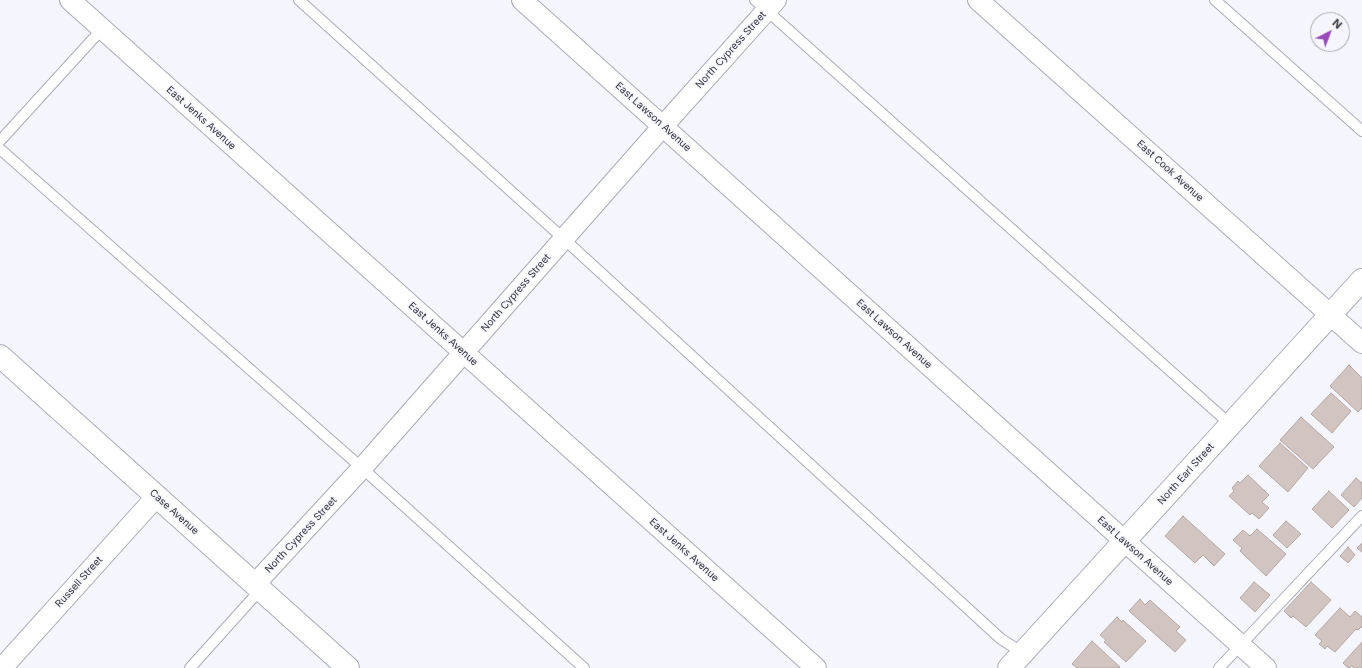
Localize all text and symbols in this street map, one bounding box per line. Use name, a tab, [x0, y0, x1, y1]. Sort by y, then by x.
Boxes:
street label: North Cypress Street	[693, 9, 769, 91]
north arrow	[1310, 12, 1350, 52]
text: N	[1330, 16, 1345, 32]
street label: East Lawson Avenue	[613, 80, 693, 154]
street label: East Jenks Avenue	[164, 84, 238, 152]
street label: East Cook Avenue	[1134, 138, 1206, 204]
street label: North Cypress Street	[479, 252, 553, 334]
street label: East Lawson Avenue	[854, 297, 934, 371]
street label: East Jenks Avenue	[406, 300, 480, 368]
street label: North Earl Street	[1155, 441, 1217, 507]
street label: Case Avenue	[147, 487, 201, 537]
street label: North Cypress Street	[263, 495, 339, 575]
street label: East Lawson Avenue	[1095, 514, 1175, 588]
street label: East Jenks Avenue	[647, 516, 721, 584]
street label: Russell Street	[53, 554, 105, 610]

